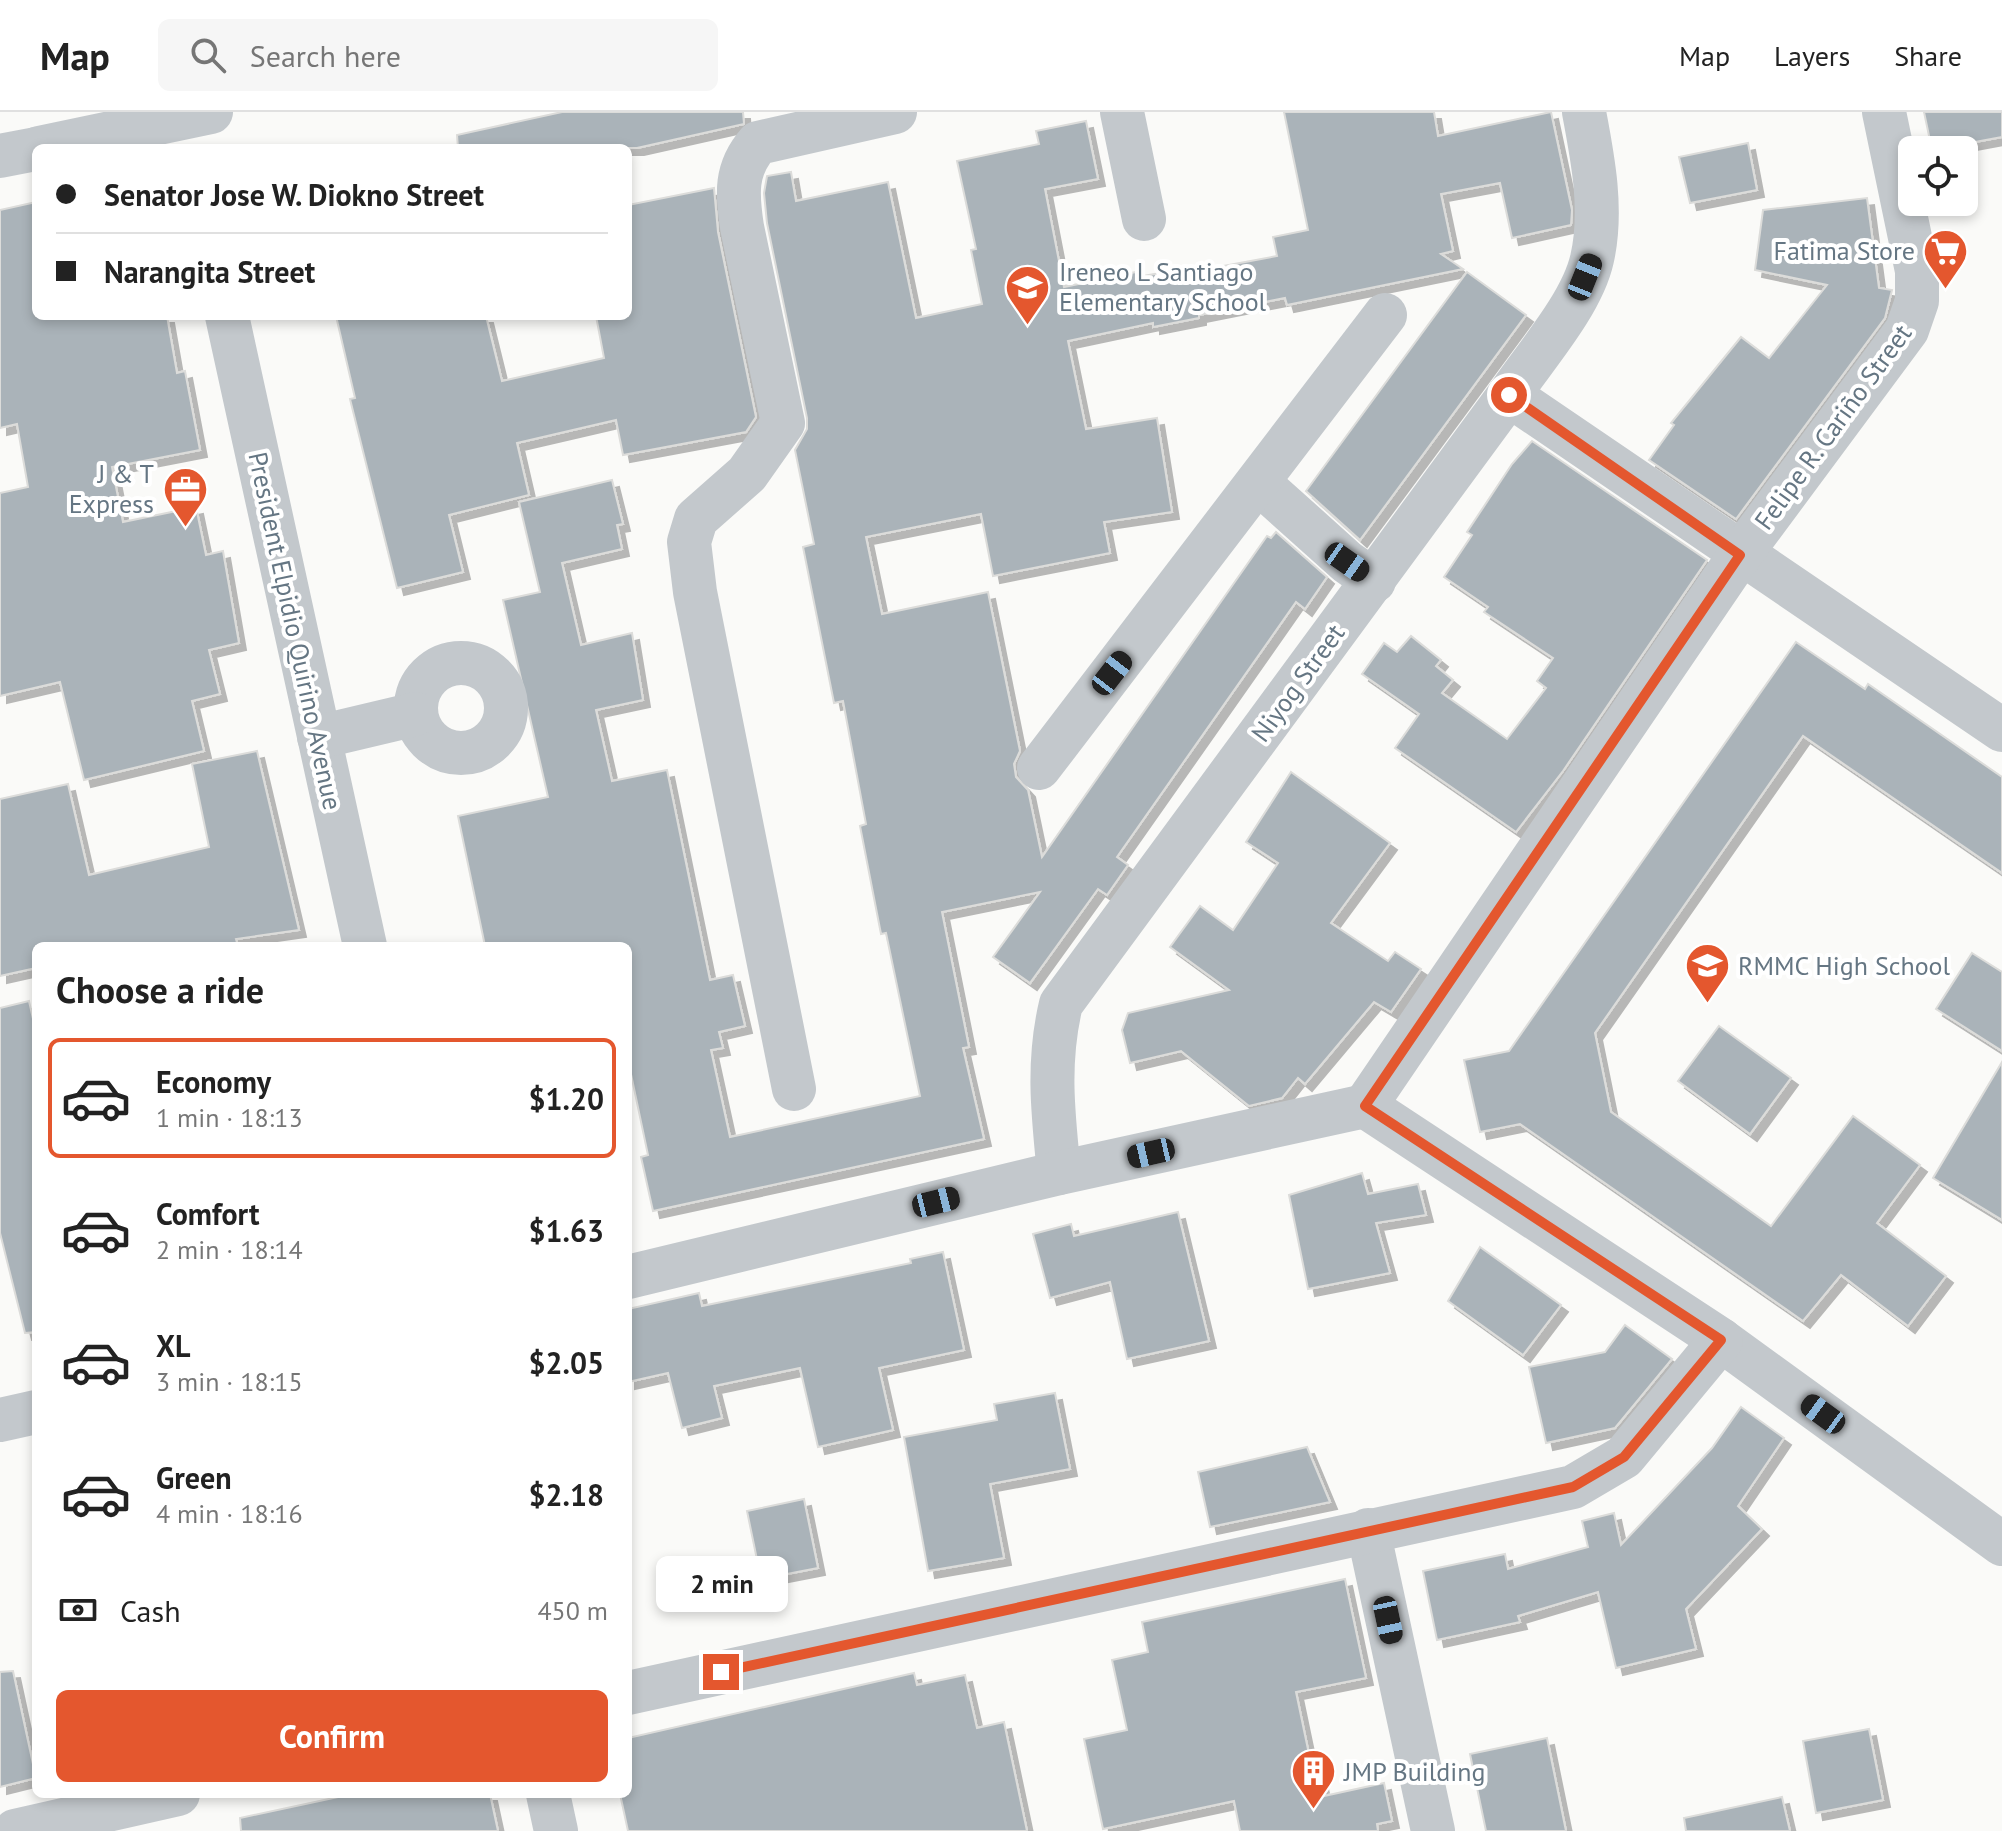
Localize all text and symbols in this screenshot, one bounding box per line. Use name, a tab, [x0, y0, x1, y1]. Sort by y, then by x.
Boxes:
search box	[158, 19, 718, 91]
text: Map	[40, 31, 110, 80]
icon: search	[186, 33, 230, 77]
text: Search here	[250, 36, 401, 75]
text: Map	[1679, 37, 1730, 74]
text: Layers	[1774, 37, 1850, 74]
text: Share	[1894, 37, 1962, 74]
map controls	[1898, 136, 1978, 216]
button: locate	[1898, 136, 1978, 216]
text: Senator Jose W. Diokno Street	[104, 175, 484, 214]
supermarket icon: Fatima Store	[1922, 227, 1970, 290]
place label: Fatima Store	[1774, 234, 1915, 267]
car	[1565, 250, 1605, 304]
text: Narangita Street	[104, 252, 315, 291]
place label: Ireneo L Santiago Elementary School	[1059, 255, 1267, 318]
school or university icon: Ireneo L Santiago Elementary School	[1004, 263, 1052, 326]
street label: Felipe R. Cariño Street	[1747, 317, 1918, 536]
route start	[1491, 377, 1527, 413]
street label: President Elpidio Quirino Avenue	[241, 449, 350, 813]
place label: J & T Express	[69, 457, 154, 520]
office icon: J & T Express	[161, 465, 209, 528]
car	[1320, 538, 1374, 586]
street label: Niyog Street	[1244, 617, 1351, 748]
car	[1088, 647, 1136, 699]
school or university icon: RMMC High School	[1683, 942, 1731, 1005]
place label: RMMC High School	[1738, 949, 1951, 982]
text: Choose a ride	[56, 966, 264, 1013]
icon: car	[60, 1062, 132, 1134]
text: Economy	[156, 1062, 271, 1101]
text: $1.20	[529, 1079, 604, 1118]
text: 1 min · 18:13	[156, 1101, 303, 1134]
car	[1125, 1136, 1177, 1170]
car	[910, 1185, 962, 1219]
icon: car	[60, 1194, 132, 1266]
text: Comfort	[156, 1194, 259, 1233]
text: $1.63	[529, 1211, 604, 1250]
text: 2 min · 18:14	[156, 1233, 303, 1266]
icon: car	[60, 1326, 132, 1398]
text: XL	[156, 1326, 190, 1365]
text: $2.05	[529, 1343, 604, 1382]
text: 3 min · 18:15	[156, 1365, 303, 1398]
car	[1797, 1390, 1849, 1438]
icon: car	[60, 1458, 132, 1530]
text: Green	[156, 1458, 231, 1497]
text: $2.18	[529, 1475, 604, 1514]
text: 4 min · 18:16	[156, 1497, 303, 1530]
callout: 2 min	[655, 1556, 787, 1612]
text: 2 min	[690, 1567, 754, 1600]
icon: cash	[56, 1588, 100, 1632]
text: Cash	[120, 1591, 181, 1630]
text: 450 m	[537, 1594, 608, 1627]
car	[1371, 1594, 1405, 1646]
route end	[703, 1654, 739, 1690]
button: Confirm	[56, 1690, 608, 1782]
building icon: JMP Building	[1289, 1748, 1337, 1811]
place label: JMP Building	[1343, 1755, 1485, 1788]

